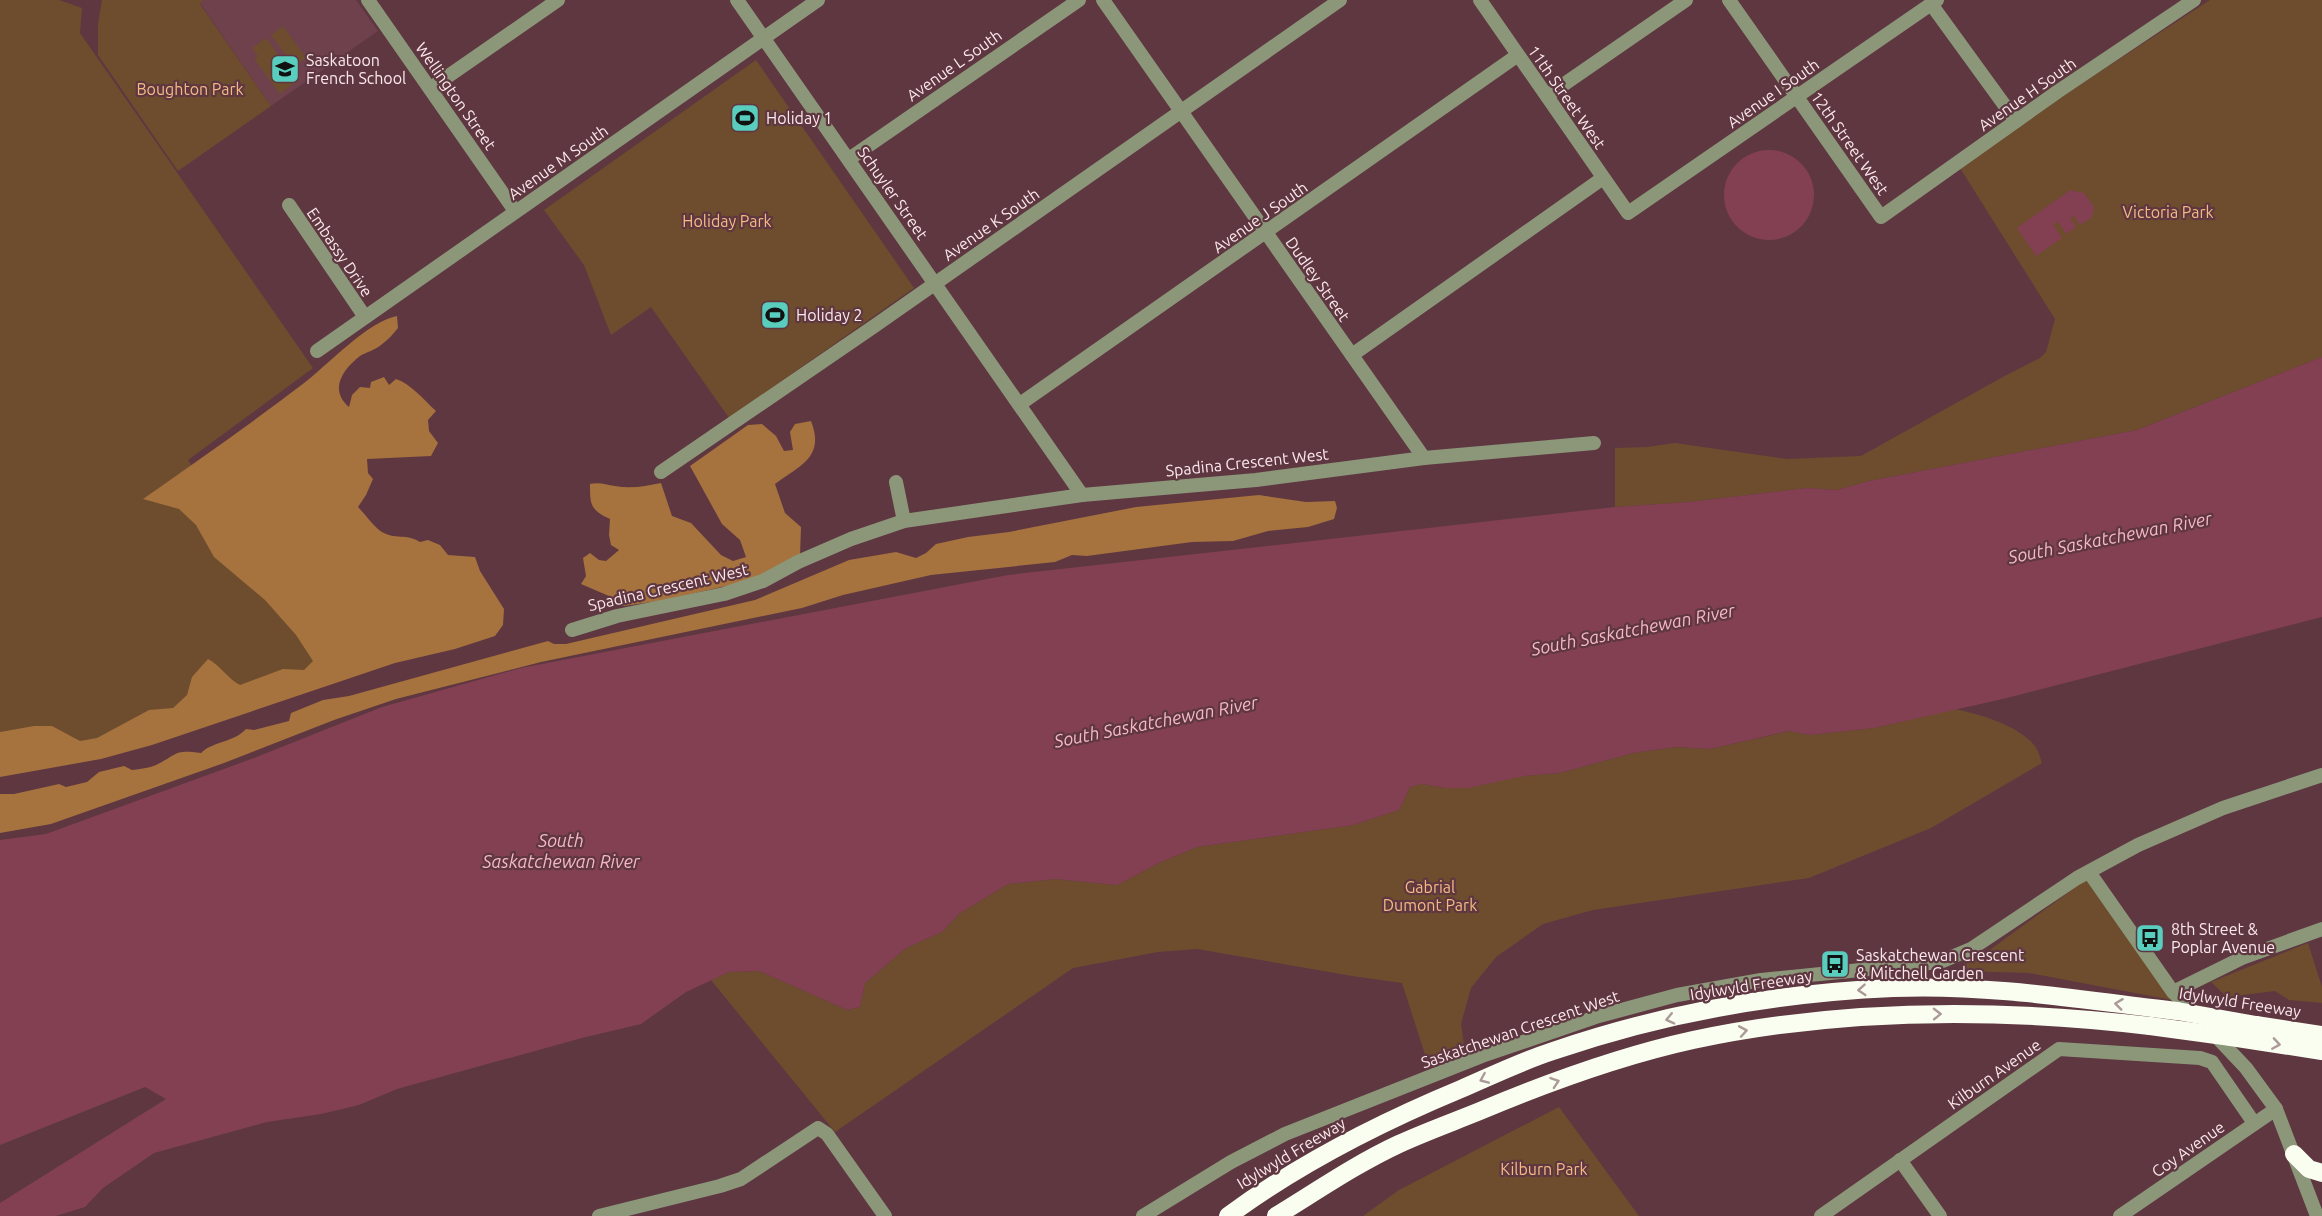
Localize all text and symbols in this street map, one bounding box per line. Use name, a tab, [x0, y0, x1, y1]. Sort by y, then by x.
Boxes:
street label: Avenue L South	[903, 26, 1005, 104]
street label: Wellington Street	[412, 39, 500, 154]
street label: 11th Street West	[1525, 42, 1610, 153]
place label: Saskatoon French School	[306, 51, 406, 87]
school or university icon: Saskatoon French School	[269, 53, 301, 85]
street label: Avenue H South	[1975, 54, 2079, 134]
street label: Avenue I South	[1724, 55, 1822, 131]
park label: Boughton Park	[136, 80, 244, 98]
street label: 12th Street West	[1808, 88, 1893, 199]
sports icon: Holiday 1	[729, 102, 761, 134]
place label: Holiday 1	[766, 109, 833, 127]
street label: Avenue M South	[505, 121, 611, 203]
street label: Schuyler Street	[854, 143, 932, 243]
street label: Avenue J South	[1209, 178, 1311, 256]
street label: Avenue K South	[939, 184, 1043, 264]
park label: Victoria Park	[2122, 203, 2214, 221]
street label: Embassy Drive	[304, 204, 376, 300]
park label: Holiday Park	[682, 212, 772, 230]
street label: Dudley Street	[1282, 233, 1354, 325]
sports icon: Holiday 2	[759, 299, 791, 331]
place label: Holiday 2	[796, 306, 863, 324]
street label: Spadina Crescent West	[1165, 444, 1330, 480]
water label: South Saskatchewan River	[2005, 507, 2214, 567]
street label: Spadina Crescent West	[586, 560, 751, 614]
water label: South Saskatchewan River	[1528, 599, 1737, 659]
water label: South Saskatchewan River	[1051, 691, 1260, 751]
water label: South Saskatchewan River	[481, 830, 641, 871]
park label: Gabrial Dumont Park	[1383, 878, 1477, 914]
place label: 8th Street & Poplar Avenue	[2171, 920, 2275, 956]
bus stop icon: 8th Street & Poplar Avenue	[2134, 922, 2166, 954]
place label: Saskatchewan Crescent & Mitchell Garden	[1856, 946, 2025, 982]
bus stop icon: Saskatchewan Crescent & Mitchell Garden	[1819, 948, 1851, 980]
street label: Idylwyld Freeway	[1689, 966, 1814, 1004]
one-way arrow	[1858, 983, 1867, 996]
street label: Idylwyld Freeway	[2178, 983, 2303, 1021]
street label: Saskatchewan Crescent West	[1418, 986, 1622, 1071]
one-way arrow	[2115, 998, 2124, 1011]
one-way arrow	[1933, 1008, 1942, 1020]
one-way arrow	[1665, 1012, 1675, 1025]
one-way arrow	[1738, 1025, 1748, 1038]
street label: Kilburn Avenue	[1944, 1035, 2044, 1113]
one-way arrow	[2272, 1038, 2281, 1050]
one-way arrow	[1480, 1072, 1491, 1084]
one-way arrow	[1549, 1076, 1560, 1089]
street label: Idylwyld Freeway	[1234, 1113, 1349, 1192]
street label: Coy Avenue	[2148, 1117, 2228, 1181]
park label: Kilburn Park	[1500, 1160, 1588, 1178]

